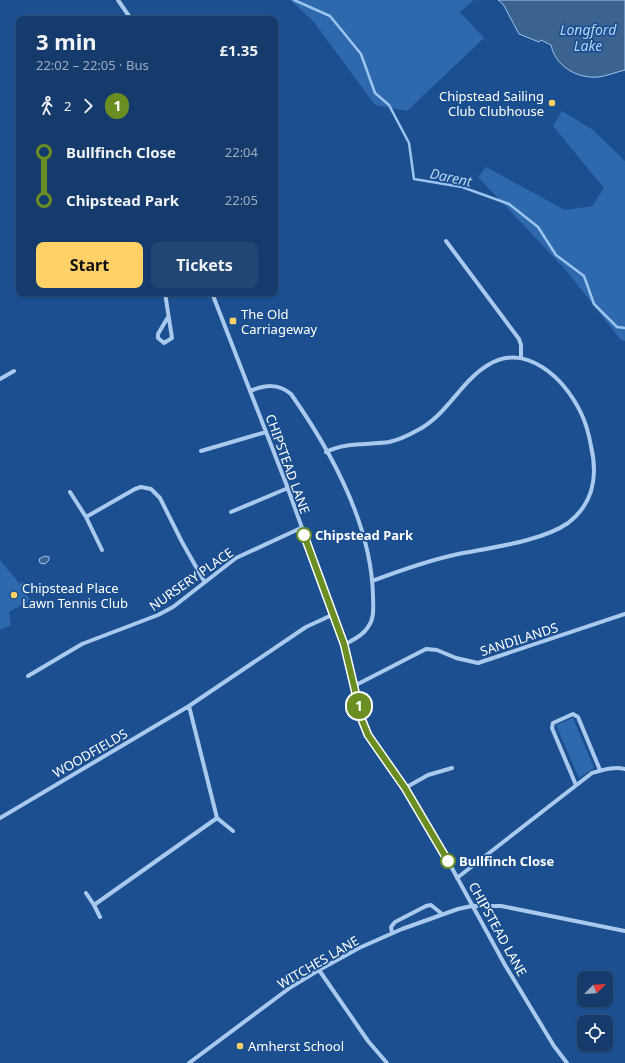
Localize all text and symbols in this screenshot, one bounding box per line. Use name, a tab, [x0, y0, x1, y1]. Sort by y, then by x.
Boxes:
water label: Longford Lake	[560, 20, 617, 55]
text: 3 min	[36, 26, 97, 56]
text: £1.35	[219, 40, 258, 60]
text: 22:02 – 22:05 · Bus	[36, 56, 149, 74]
place label: Chipstead Sailing Club Clubhouse	[439, 87, 544, 120]
icon: walk	[36, 95, 58, 117]
icon: forward	[77, 95, 99, 117]
text: 1	[113, 96, 121, 115]
text: 2	[64, 97, 71, 115]
marker: Chipstead Sailing Club Clubhouse	[547, 98, 557, 108]
text: Bullfinch Close	[66, 142, 176, 162]
text: 22:04	[225, 143, 258, 161]
water label: Darent	[428, 163, 475, 191]
text: Chipstead Park	[66, 190, 179, 210]
text: 22:05	[225, 191, 258, 209]
button: Start	[36, 242, 143, 288]
button: Tickets	[151, 242, 258, 288]
place label: The Old Carriageway	[241, 305, 317, 338]
marker: The Old Carriageway	[228, 316, 238, 326]
street label: CHIPSTEAD LANE	[262, 412, 314, 516]
place label: Chipstead Park	[315, 526, 414, 544]
marker: Chipstead Park	[296, 527, 312, 543]
street label: NURSERY PLACE	[145, 543, 237, 615]
place label: Chipstead Place Lawn Tennis Club	[22, 579, 128, 612]
marker: Chipstead Place Lawn Tennis Club	[9, 590, 19, 600]
street label: SANDILANDS	[478, 618, 560, 660]
line badge: 1	[346, 693, 372, 719]
text: 1	[355, 696, 363, 715]
street label: WOODFIELDS	[49, 724, 131, 782]
place label: Bullfinch Close	[459, 852, 555, 870]
marker: Bullfinch Close	[440, 853, 456, 869]
street label: CHIPSTEAD LANE	[465, 879, 531, 979]
street label: WITCHES LANE	[274, 931, 362, 993]
north arrow	[577, 971, 613, 1007]
map controls	[577, 971, 613, 1051]
button: locate	[577, 1015, 613, 1051]
place label: Amherst School	[248, 1037, 344, 1055]
marker: Amherst School	[235, 1041, 245, 1051]

